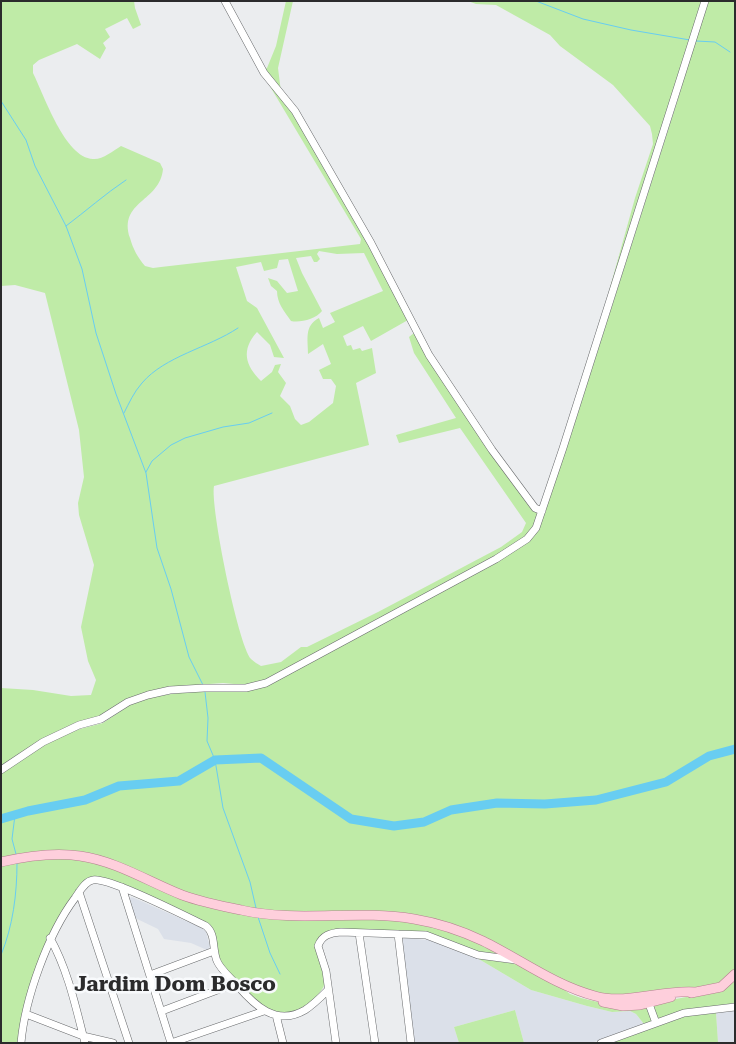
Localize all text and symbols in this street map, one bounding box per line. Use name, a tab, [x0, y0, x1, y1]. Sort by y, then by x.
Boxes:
district label: Jardim Dom Bosco	[74, 972, 276, 998]

